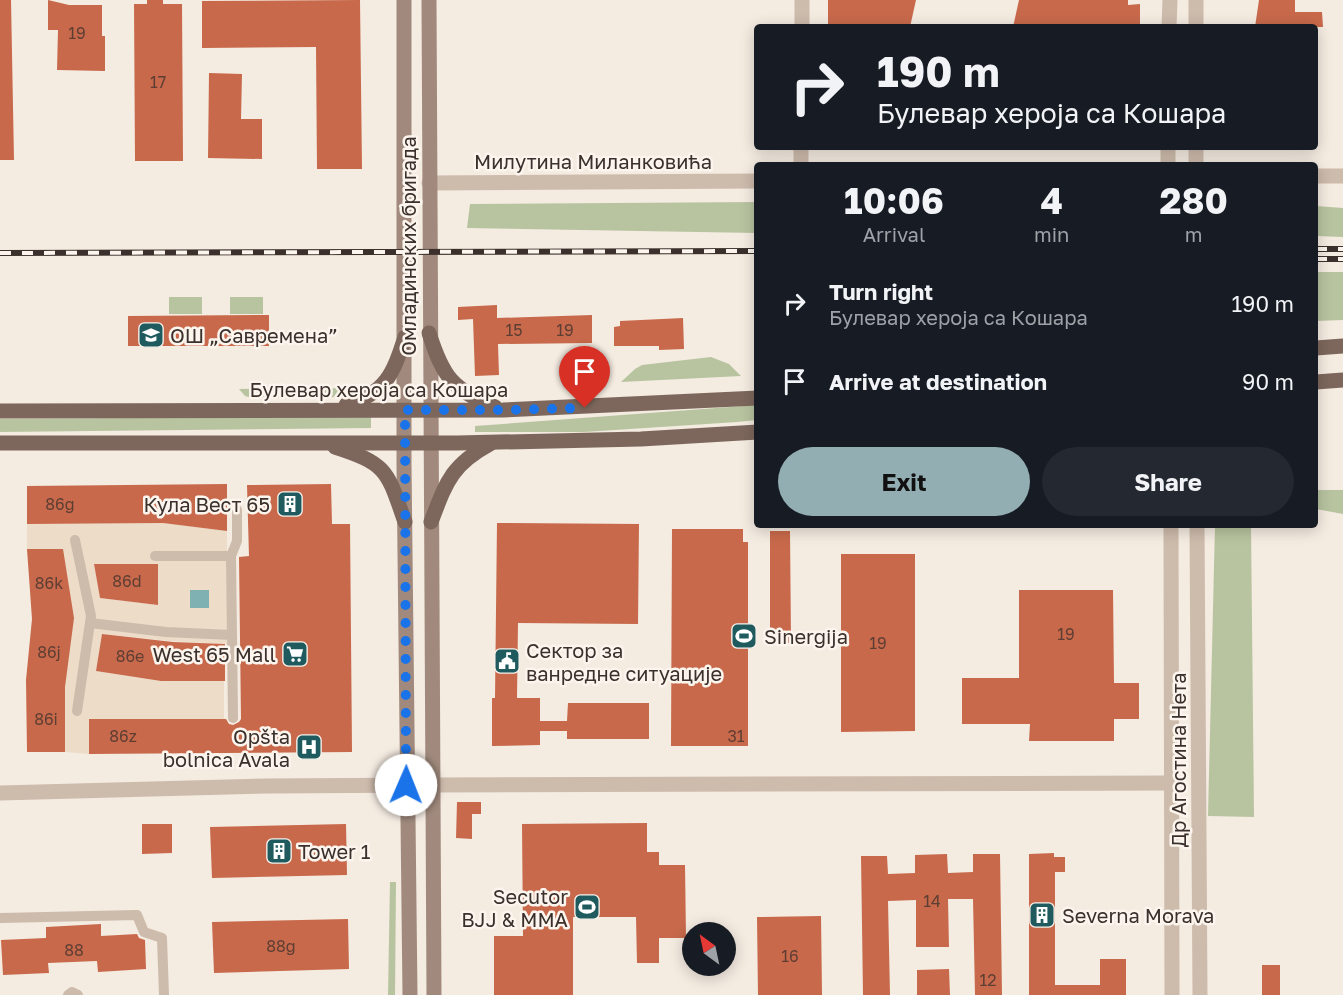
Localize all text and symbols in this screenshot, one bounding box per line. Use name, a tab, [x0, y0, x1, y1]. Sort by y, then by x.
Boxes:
house number: 19	[68, 23, 86, 43]
text: 190 m	[877, 46, 1000, 96]
icon: right	[778, 48, 856, 126]
house number: 17	[150, 72, 166, 92]
text: Булевар хероја са Кошара	[877, 97, 1226, 129]
street label: Омладинских бригада	[396, 136, 420, 356]
street label: Милутина Миланковића	[474, 149, 712, 173]
text: 10:06	[844, 179, 944, 222]
text: 4	[1040, 179, 1063, 222]
text: 280	[1159, 179, 1228, 222]
text: Arrival	[863, 222, 925, 246]
text: min	[1034, 222, 1069, 246]
text: m	[1185, 222, 1202, 246]
text: Turn right	[829, 278, 933, 305]
icon: right	[778, 287, 811, 320]
text: 190 m	[1231, 290, 1294, 317]
text: Булевар хероја са Кошара	[829, 305, 1088, 329]
school or university icon: ОШ „Савремена”	[136, 320, 166, 350]
house number: 15	[505, 320, 523, 340]
house number: 19	[556, 320, 574, 340]
place label: ОШ „Савремена”	[170, 323, 338, 347]
pin	[559, 346, 610, 408]
icon: arrive	[568, 355, 601, 388]
icon: arrive	[778, 365, 811, 398]
text: Arrive at destination	[829, 368, 1047, 395]
text: 90 m	[1242, 368, 1294, 395]
street label: Булевар хероја са Кошара	[250, 377, 508, 401]
button: Exit	[778, 447, 1030, 516]
button: Share	[1042, 447, 1294, 516]
building icon: Кула Вест 65	[275, 489, 305, 519]
place label: Кула Вест 65	[144, 492, 270, 516]
house number: 86g	[45, 494, 75, 514]
house number: 86d	[112, 571, 142, 591]
house number: 86k	[35, 573, 63, 593]
sports icon: Sinergija	[729, 621, 759, 651]
place label: Sinergija	[764, 624, 848, 648]
house number: 19	[1057, 624, 1075, 644]
house number: 19	[869, 633, 887, 653]
place label: Сектор за ванредне ситуације	[526, 638, 722, 685]
supermarket icon: West 65 Mall	[280, 639, 310, 669]
house number: 86j	[37, 642, 61, 662]
place label: West 65 Mall	[152, 642, 276, 666]
house number: 86e	[116, 646, 144, 666]
public building icon: Сектор за ванредне ситуације	[492, 646, 522, 676]
street label: Др Агостина Нета	[1166, 673, 1190, 848]
house number: 86i	[34, 709, 58, 729]
place label: Opšta bolnica Avala	[163, 724, 290, 771]
house number: 86z	[109, 726, 137, 746]
house number: 31	[727, 726, 745, 746]
hospital icon: Opšta bolnica Avala	[294, 732, 324, 762]
position arrow	[374, 753, 438, 817]
building icon: Tower 1	[264, 836, 294, 866]
place label: Tower 1	[298, 839, 371, 863]
place label: Secutor BJJ & MMA	[461, 884, 568, 931]
house number: 14	[923, 891, 941, 911]
sports icon: Secutor BJJ & MMA	[572, 892, 602, 922]
building icon: Severna Morava	[1027, 900, 1057, 930]
place label: Severna Morava	[1062, 903, 1214, 927]
north arrow	[682, 922, 736, 976]
map controls	[682, 922, 736, 976]
house number: 88g	[266, 936, 296, 956]
house number: 88	[64, 940, 84, 960]
house number: 16	[781, 946, 799, 966]
house number: 12	[979, 970, 997, 990]

